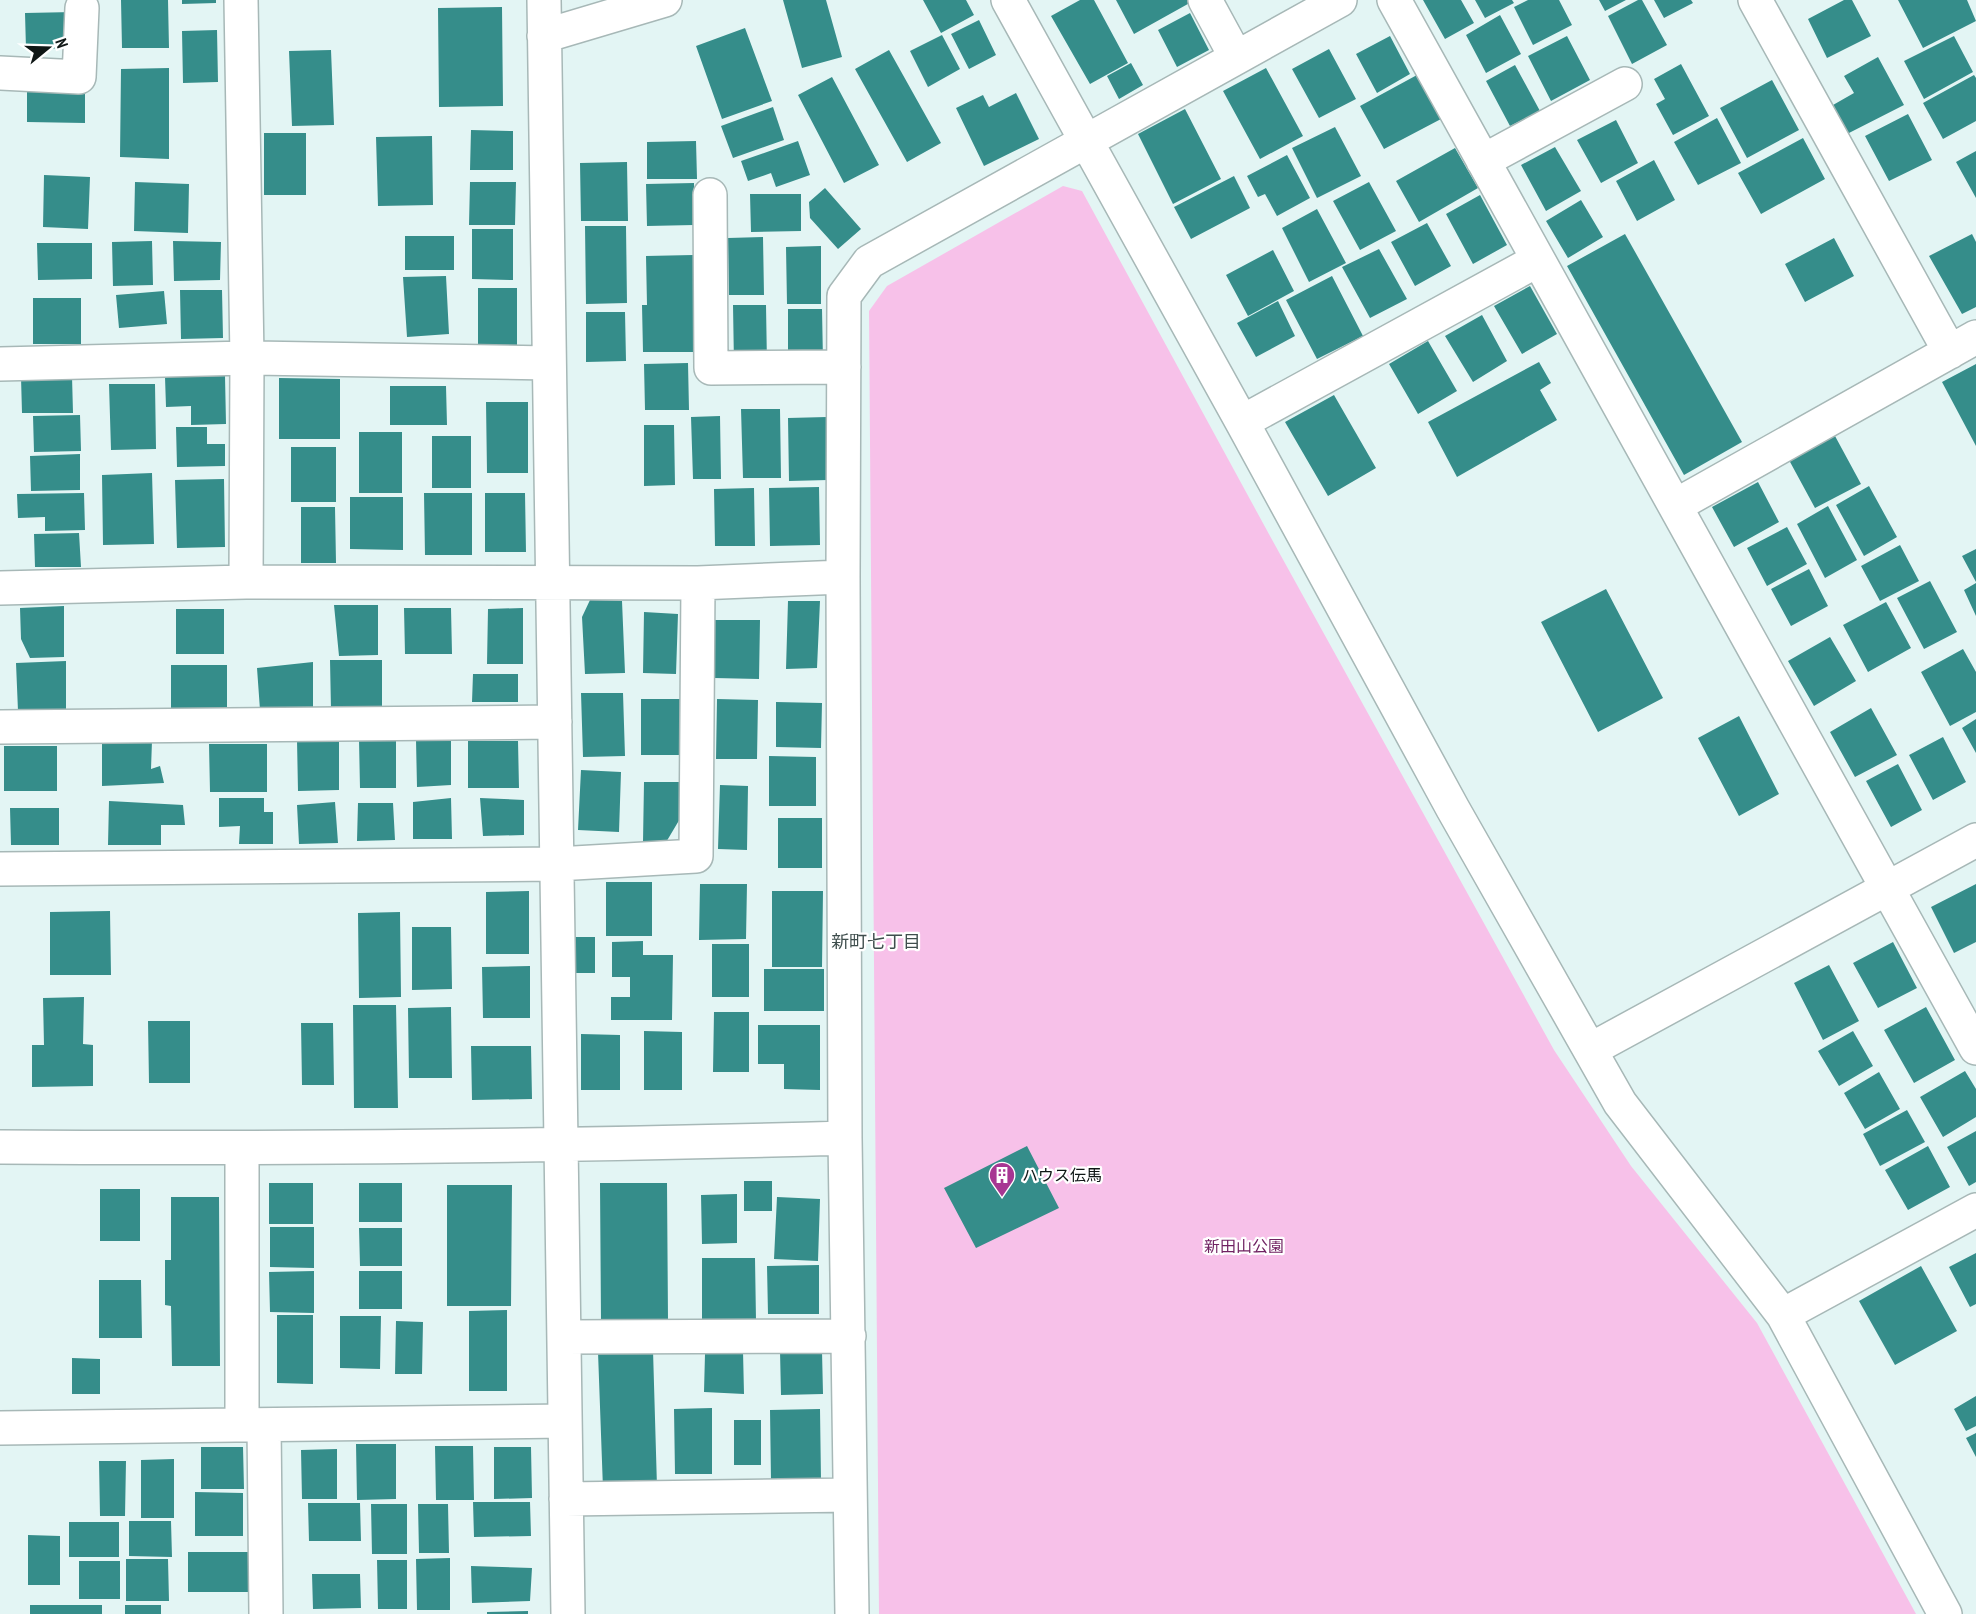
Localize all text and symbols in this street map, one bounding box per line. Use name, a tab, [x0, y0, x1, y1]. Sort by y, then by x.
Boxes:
north arrow	[18, 18, 78, 78]
text: N	[51, 36, 73, 50]
district label: 新町七丁目	[831, 930, 921, 953]
building icon: ハウス伝馬	[987, 1160, 1017, 1198]
place label: ハウス伝馬	[1022, 1165, 1102, 1185]
park label: 新田山公園	[1204, 1236, 1284, 1256]

